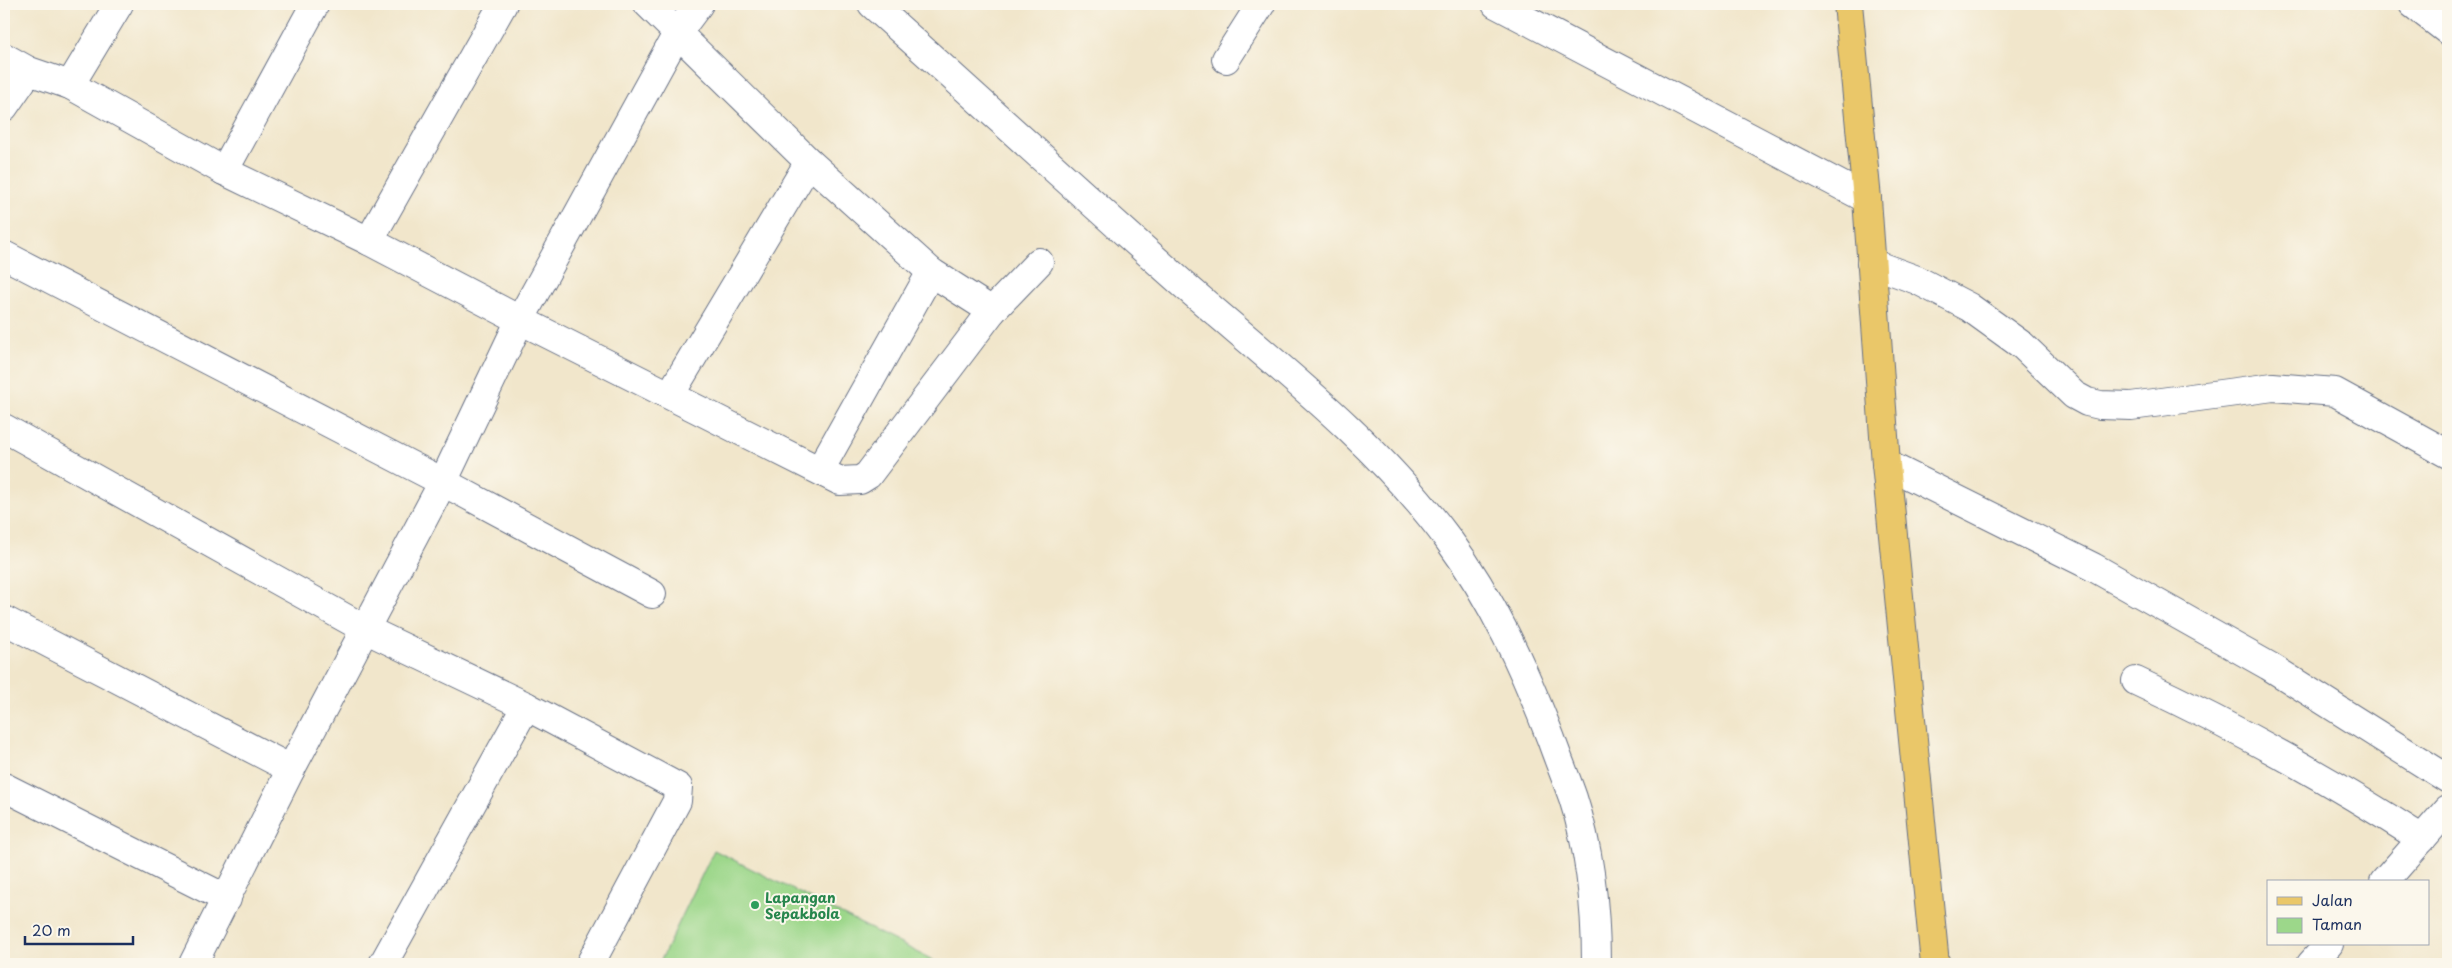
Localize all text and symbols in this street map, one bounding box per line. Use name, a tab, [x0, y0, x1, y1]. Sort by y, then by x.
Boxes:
legend	[2267, 880, 2430, 946]
place label: Lapangan Sepakbola	[765, 887, 840, 924]
text: Jalan	[2312, 888, 2353, 911]
marker: Lapangan Sepakbola	[749, 899, 761, 911]
text: Taman	[2312, 912, 2362, 935]
scale bar	[25, 913, 132, 945]
text: 20 m	[32, 918, 71, 941]

